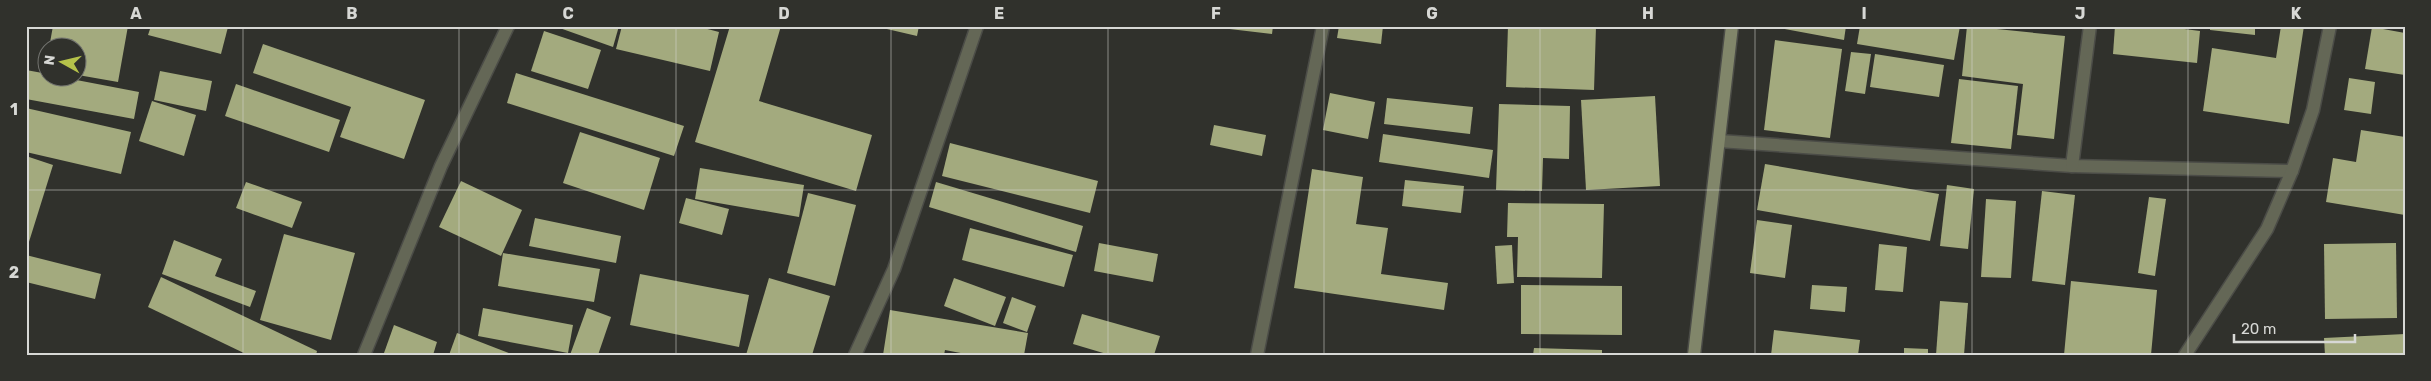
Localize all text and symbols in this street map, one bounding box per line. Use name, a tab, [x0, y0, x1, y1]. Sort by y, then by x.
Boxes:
text: A	[130, 4, 142, 23]
text: B	[346, 4, 358, 23]
text: C	[562, 4, 574, 23]
text: D	[778, 4, 790, 23]
text: E	[994, 4, 1004, 23]
text: F	[1211, 4, 1221, 23]
text: G	[1426, 4, 1438, 23]
text: H	[1642, 4, 1654, 23]
text: I	[1861, 4, 1867, 23]
text: J	[2075, 4, 2085, 23]
text: K	[2291, 4, 2302, 23]
north arrow	[38, 38, 88, 88]
text: N	[41, 54, 59, 66]
text: 1	[10, 100, 18, 119]
text: 2	[9, 263, 19, 282]
scale bar	[2234, 311, 2355, 343]
text: 20 m	[2241, 320, 2276, 338]

